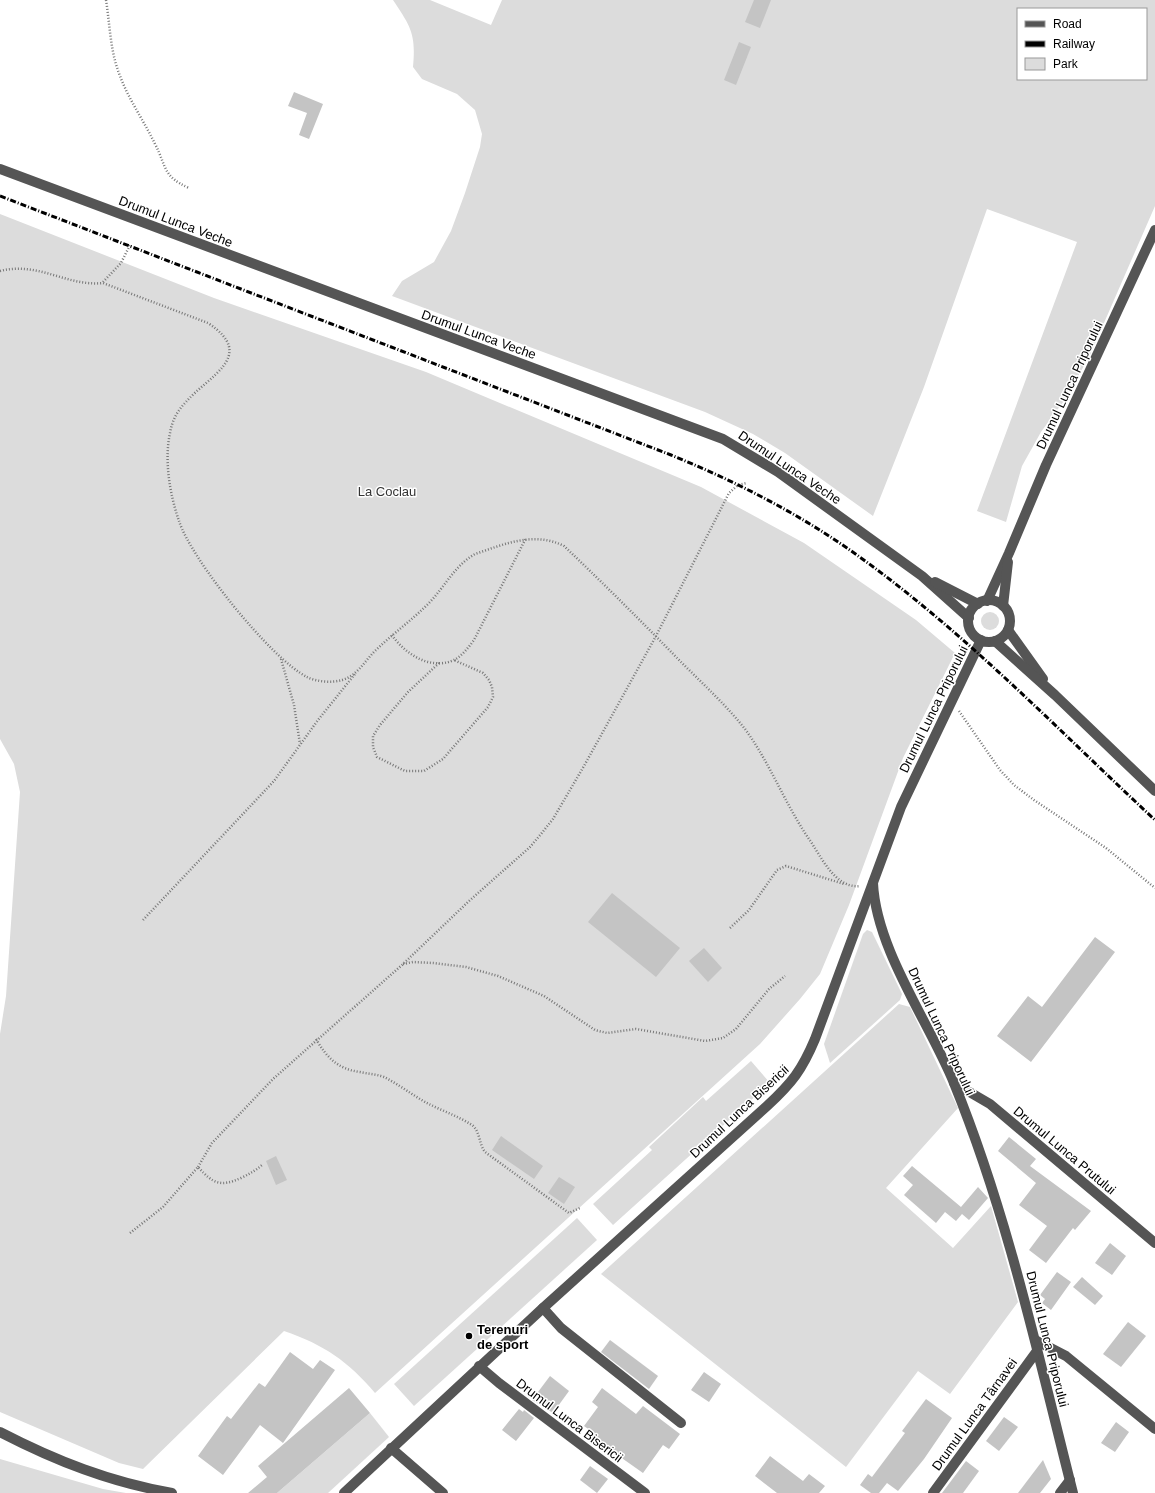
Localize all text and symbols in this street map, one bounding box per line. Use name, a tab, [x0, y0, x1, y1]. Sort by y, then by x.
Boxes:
legend	[1017, 8, 1147, 80]
text: Road	[1053, 17, 1082, 31]
text: Railway	[1053, 37, 1095, 51]
text: Park	[1053, 57, 1079, 71]
street label: Drumul Lunca Veche	[117, 193, 235, 250]
street label: Drumul Lunca Veche	[420, 307, 538, 362]
street label: Drumul Lunca Priporului	[1033, 319, 1106, 452]
street label: Drumul Lunca Veche	[735, 427, 844, 507]
park label: La Coclau	[358, 484, 416, 499]
street label: Drumul Lunca Priporului	[896, 643, 971, 775]
street label: Drumul Lunca Priporului	[905, 965, 978, 1098]
street label: Drumul Lunca Bisericii	[687, 1062, 792, 1161]
street label: Drumul Lunca Prutului	[1011, 1103, 1119, 1198]
street label: Drumul Lunca Priporului	[1023, 1270, 1072, 1409]
place label: Terenuri de sport	[477, 1322, 529, 1352]
marker: Terenuri de sport	[464, 1331, 474, 1341]
street label: Drumul Lunca Târnavei	[929, 1355, 1020, 1473]
street label: Drumul Lunca Bisericii	[514, 1375, 626, 1465]

